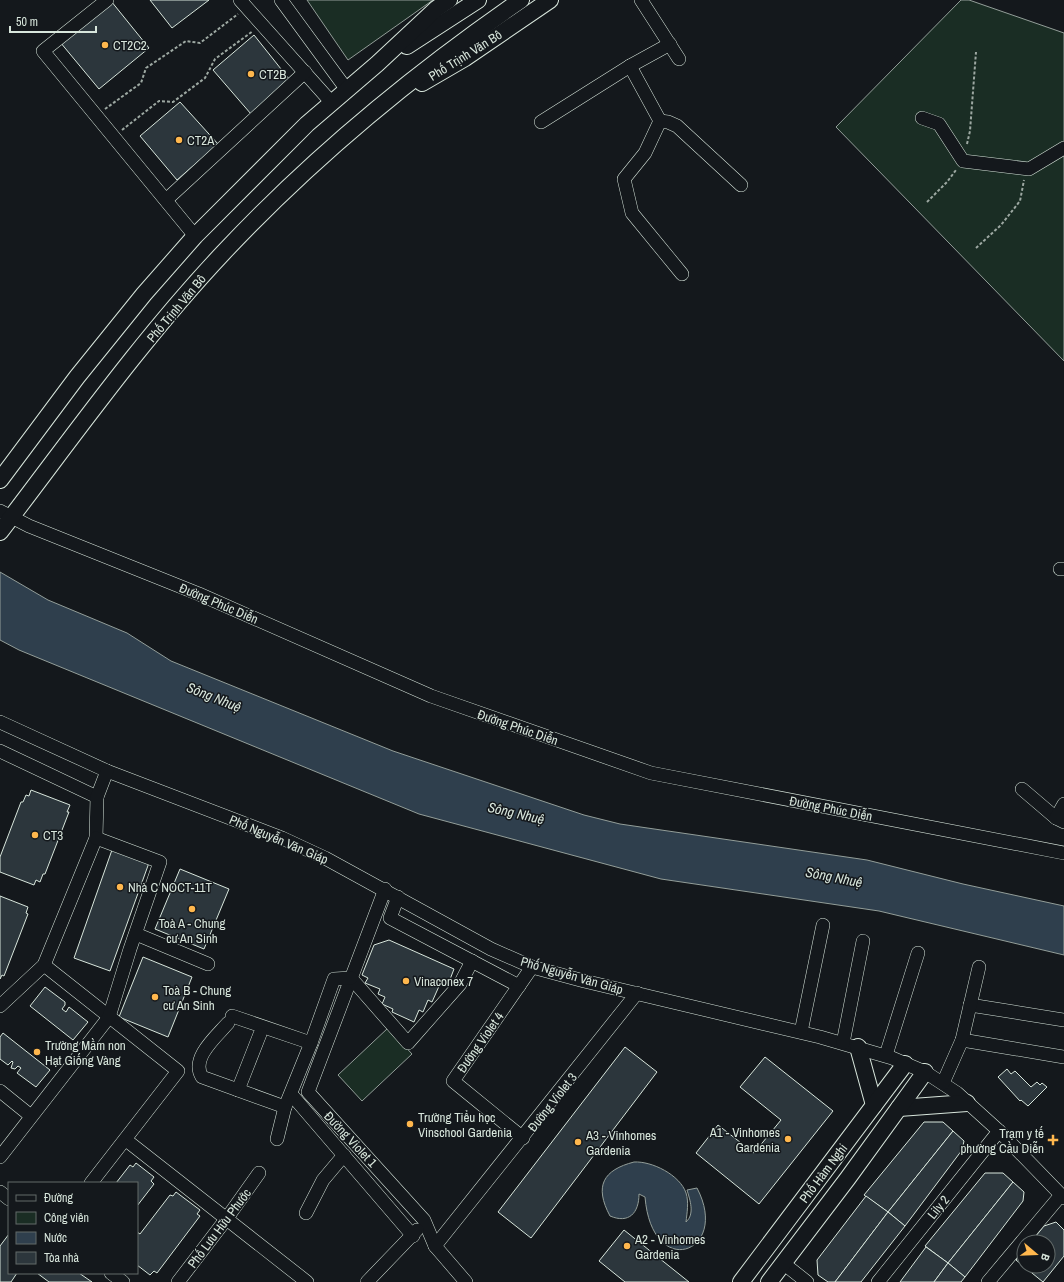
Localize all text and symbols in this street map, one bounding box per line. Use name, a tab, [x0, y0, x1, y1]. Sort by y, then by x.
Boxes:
scale bar	[10, 8, 96, 34]
text: 50 m	[16, 14, 38, 30]
street label: Phố Trịnh Văn Bô	[425, 26, 505, 85]
place label: CT2C2	[113, 37, 147, 54]
marker: CT2C2	[100, 40, 110, 50]
place label: CT2B	[259, 66, 286, 83]
marker: CT2B	[246, 69, 256, 79]
place label: CT2A	[187, 132, 215, 149]
marker: CT2A	[174, 135, 184, 145]
street label: Phố Trịnh Văn Bô	[143, 271, 210, 346]
street label: Đường Phúc Diễn	[177, 579, 261, 628]
water label: Sông Nhuệ	[184, 678, 244, 716]
street label: Đường Phúc Diễn	[475, 706, 560, 749]
street label: Đường Phúc Diễn	[788, 792, 874, 825]
water label: Sông Nhuệ	[486, 798, 546, 828]
street label: Phố Nguyễn Văn Giáp	[227, 811, 331, 868]
place label: CT3	[43, 827, 63, 844]
marker: CT3	[30, 830, 40, 840]
water label: Sông Nhuệ	[804, 863, 864, 891]
place label: Nhà C NOCT-11T	[128, 879, 212, 896]
marker: Nhà C NOCT-11T	[115, 882, 125, 892]
marker: Toà A - Chung cư An Sinh	[187, 904, 197, 914]
place label: Toà A - Chung cư An Sinh	[159, 915, 226, 947]
street label: Phố Nguyễn Văn Giáp	[519, 953, 625, 998]
place label: Vinaconex 7	[414, 973, 473, 990]
marker: Vinaconex 7	[401, 976, 411, 986]
place label: Toà B - Chung cư An Sinh	[163, 982, 231, 1014]
marker: Toà B - Chung cư An Sinh	[150, 992, 160, 1002]
street label: Đường Violet 4	[453, 1009, 508, 1076]
place label: Trường Mầm non Hạt Giống Vàng	[45, 1037, 126, 1069]
marker: Trường Mầm non Hạt Giống Vàng	[32, 1047, 42, 1057]
street label: Đường Violet 3	[524, 1069, 581, 1135]
street label: Đường Violet 1	[320, 1108, 381, 1171]
place label: Trường Tiểu học Vinschool Gardenia	[418, 1109, 512, 1141]
marker: Trường Tiểu học Vinschool Gardenia	[405, 1119, 415, 1129]
place label: A1 - Vinhomes Gardenia	[709, 1124, 780, 1156]
place label: Trạm y tế phường Cầu Diễn	[960, 1125, 1044, 1157]
place label: A3 - Vinhomes Gardenia	[585, 1127, 656, 1159]
marker: A1 - Vinhomes Gardenia	[783, 1134, 793, 1144]
marker: Trạm y tế phường Cầu Diễn	[1047, 1134, 1059, 1146]
marker: A3 - Vinhomes Gardenia	[573, 1137, 583, 1147]
street label: Phố Hàm Nghi	[796, 1140, 851, 1206]
legend	[8, 1182, 138, 1274]
street label: Phố Lưu Hữu Phước	[184, 1185, 255, 1272]
text: Đường	[44, 1190, 74, 1206]
street label: Lily 2	[924, 1192, 953, 1223]
text: Công viên	[44, 1210, 89, 1226]
text: Nước	[44, 1230, 67, 1246]
place label: A2 - Vinhomes Gardenia	[634, 1231, 705, 1263]
north arrow	[1016, 1234, 1056, 1274]
marker: A2 - Vinhomes Gardenia	[622, 1241, 632, 1251]
text: Tòa nhà	[44, 1250, 80, 1266]
text: B	[1038, 1252, 1053, 1263]

